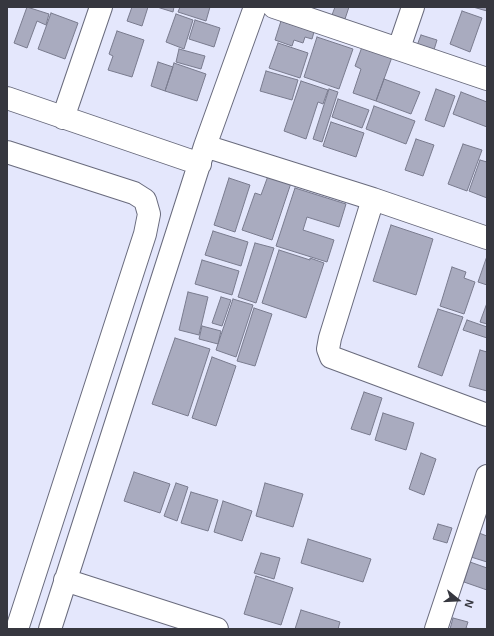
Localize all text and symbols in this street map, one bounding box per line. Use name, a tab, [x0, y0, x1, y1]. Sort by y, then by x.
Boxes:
north arrow	[438, 580, 478, 620]
text: N	[462, 598, 476, 609]

